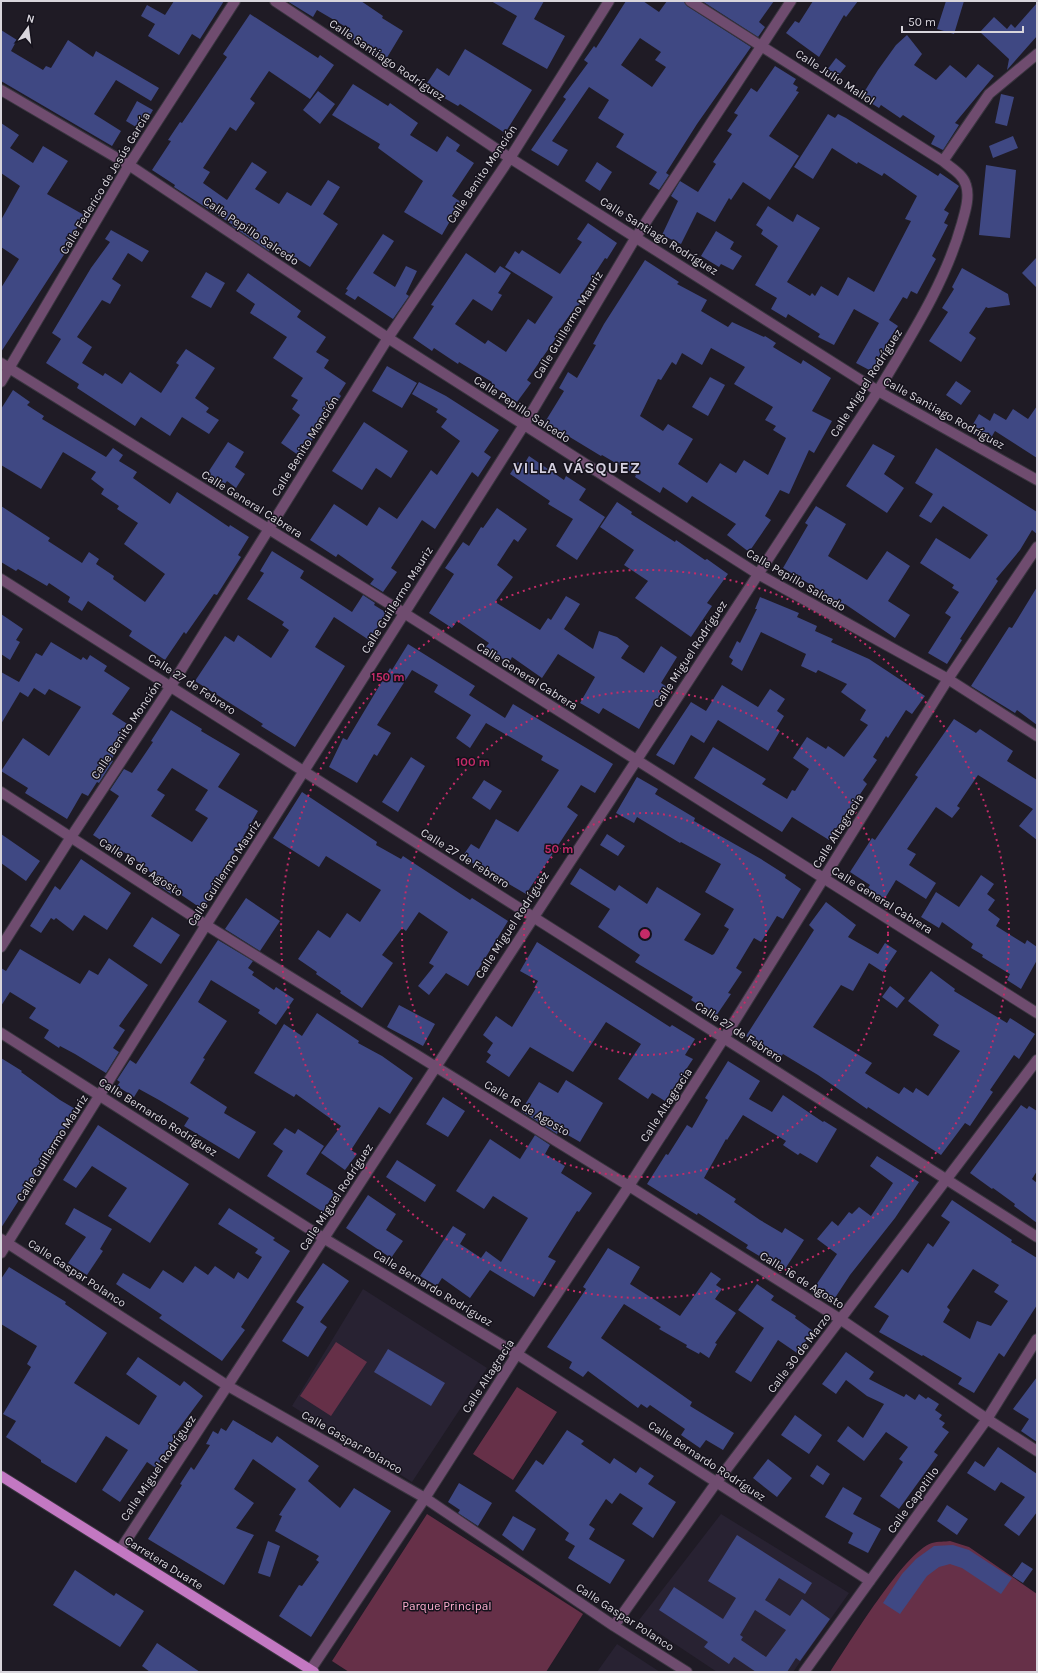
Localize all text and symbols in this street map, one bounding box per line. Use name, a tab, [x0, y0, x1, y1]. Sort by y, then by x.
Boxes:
north arrow	[8, 8, 48, 48]
scale bar	[902, 8, 1023, 34]
text: N	[25, 12, 36, 26]
text: 50 m	[908, 15, 936, 29]
street label: Calle Santiago Rodríguez	[326, 16, 448, 104]
street label: Calle Julio Mallol	[793, 46, 877, 108]
street label: Calle Federico de Jesús García	[57, 109, 153, 257]
street label: Calle Benito Monción	[444, 122, 520, 226]
street label: Calle Pepillo Salcedo	[200, 194, 302, 268]
street label: Calle Santiago Rodríguez	[597, 194, 721, 278]
street label: Calle Guillermo Mauriz	[530, 268, 606, 382]
street label: Calle Miguel Rodríguez	[827, 326, 905, 440]
street label: Calle Pepillo Salcedo	[471, 373, 573, 445]
street label: Calle Santiago Rodríguez	[881, 374, 1007, 452]
street label: Calle Benito Monción	[268, 393, 342, 499]
district label: VILLA VÁSQUEZ	[513, 458, 641, 477]
street label: Calle General Cabrera	[199, 467, 305, 541]
street label: Calle Guillermo Mauriz	[358, 544, 436, 656]
street label: Calle Pepillo Salcedo	[744, 546, 848, 614]
street label: Calle Miguel Rodríguez	[650, 598, 730, 710]
street label: Calle General Cabrera	[474, 639, 580, 713]
street label: Calle 27 de Febrero	[145, 650, 239, 718]
text: 150 m	[371, 670, 405, 684]
street label: Calle Benito Monción	[88, 678, 164, 782]
text: 100 m	[456, 755, 490, 769]
street label: Calle Altagracia	[809, 791, 867, 871]
street label: Calle Guillermo Mauriz	[184, 817, 264, 929]
street label: Calle 27 de Febrero	[418, 825, 512, 891]
street label: Calle 16 de Agosto	[96, 835, 186, 899]
text: 50 m	[545, 842, 574, 856]
street label: Calle General Cabrera	[829, 863, 935, 937]
street label: Calle Miguel Rodríguez	[472, 869, 552, 981]
centre of rings	[638, 927, 652, 941]
street label: Calle 27 de Febrero	[692, 998, 786, 1066]
street label: Calle Altagracia	[637, 1065, 695, 1145]
street label: Calle Bernardo Rodríguez	[96, 1075, 220, 1159]
street label: Calle 16 de Agosto	[482, 1077, 572, 1139]
street label: Calle Guillermo Mauriz	[13, 1092, 91, 1204]
street label: Calle Miguel Rodríguez	[296, 1141, 376, 1253]
street label: Calle Gaspar Polanco	[25, 1236, 129, 1310]
street label: Calle Bernardo Rodríguez	[371, 1247, 496, 1329]
street label: Calle 16 de Agosto	[757, 1248, 847, 1312]
street label: Calle 30 de Marzo	[764, 1310, 834, 1396]
street label: Calle Altagracia	[459, 1336, 517, 1416]
street label: Calle Gaspar Polanco	[299, 1407, 405, 1477]
street label: Calle Miguel Rodríguez	[117, 1412, 199, 1524]
street label: Calle Bernardo Rodríguez	[646, 1418, 769, 1504]
street label: Calle Capotillo	[884, 1464, 942, 1536]
street label: Carretera Duarte	[122, 1533, 206, 1593]
street label: Calle Gaspar Polanco	[573, 1580, 677, 1654]
park label: Parque Principal	[402, 1599, 492, 1613]

